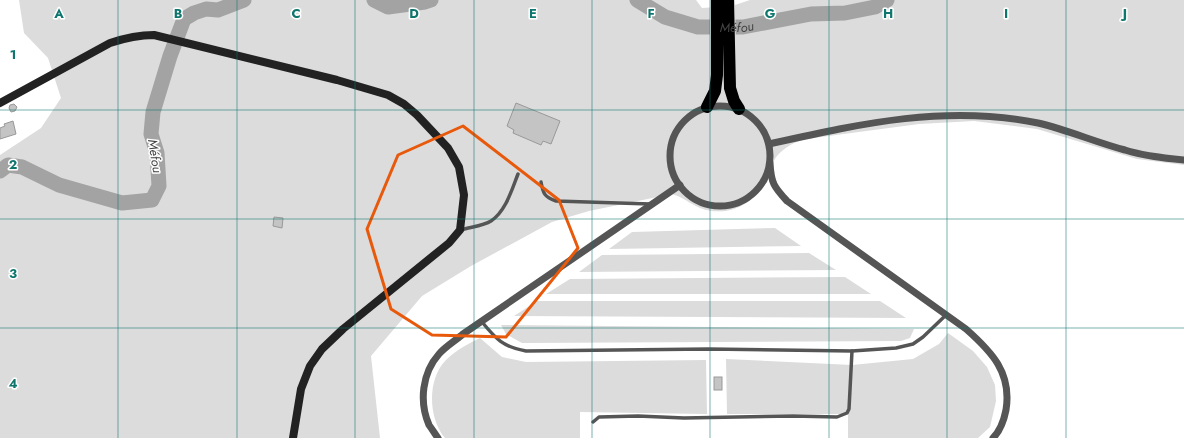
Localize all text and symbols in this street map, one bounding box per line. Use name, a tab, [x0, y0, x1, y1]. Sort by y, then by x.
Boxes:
text: A	[53, 4, 64, 23]
text: B	[174, 4, 183, 23]
text: C	[291, 4, 301, 23]
text: D	[409, 4, 419, 23]
text: E	[529, 4, 537, 23]
text: F	[647, 4, 655, 23]
text: G	[765, 4, 776, 23]
text: H	[883, 4, 893, 23]
text: I	[1004, 4, 1008, 23]
text: J	[1120, 4, 1127, 23]
water label: Méfou	[720, 16, 756, 37]
text: 1	[10, 45, 16, 64]
water label: Méfou	[143, 138, 167, 175]
text: 2	[9, 155, 17, 174]
text: 3	[9, 264, 17, 283]
text: 4	[8, 374, 18, 393]

